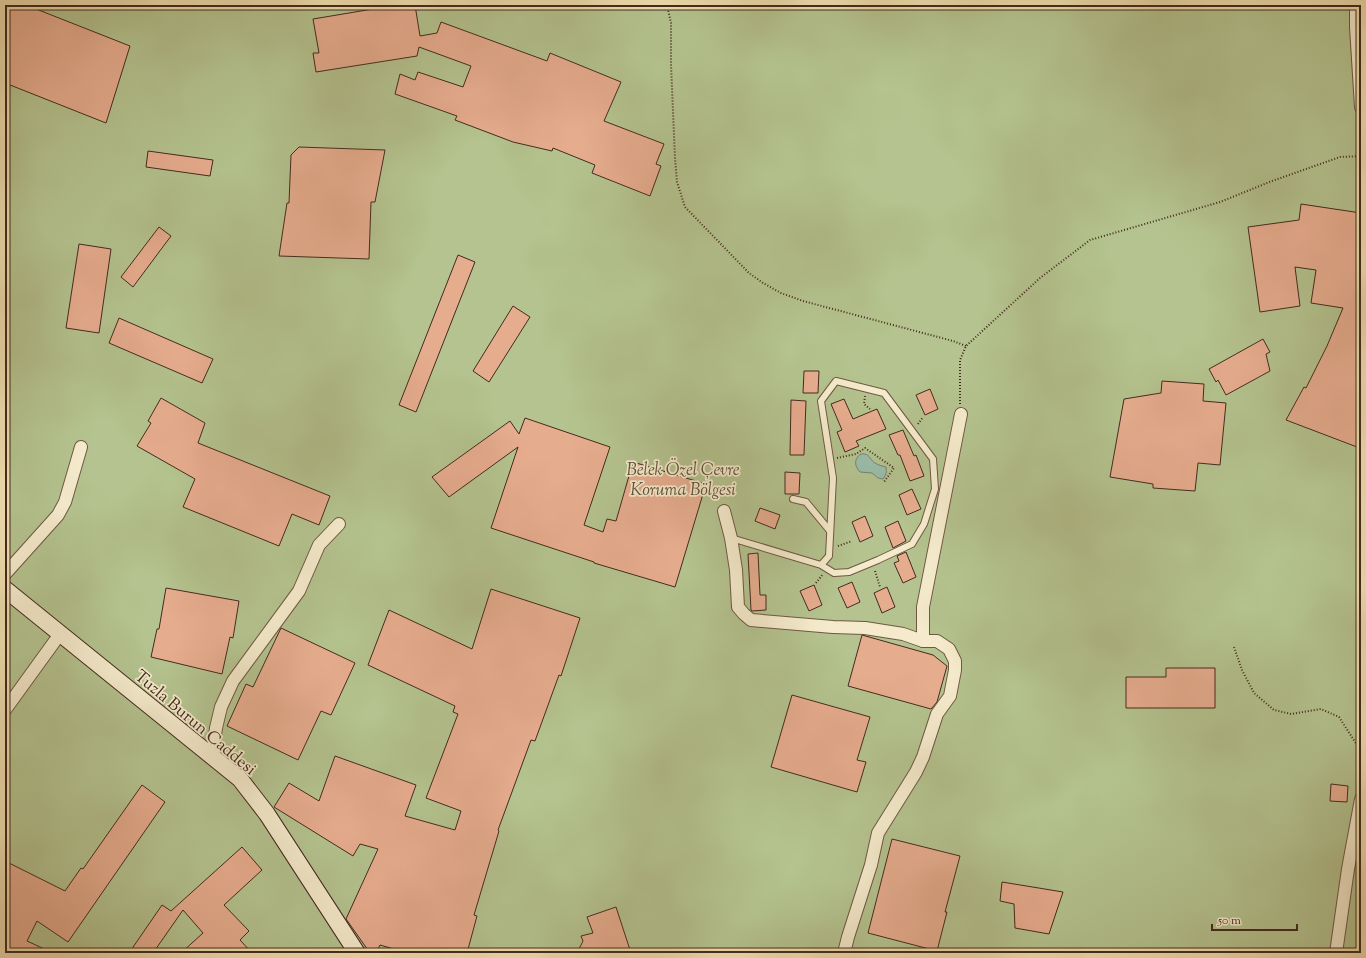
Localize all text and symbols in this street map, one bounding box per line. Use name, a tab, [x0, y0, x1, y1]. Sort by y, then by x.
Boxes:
park label: Belek Özel Çevre Koruma Bölgesi	[626, 458, 740, 503]
street label: Tuzla Burun Caddesi	[129, 665, 261, 782]
scale bar	[1212, 906, 1297, 932]
text: 50 m	[1217, 912, 1241, 930]

